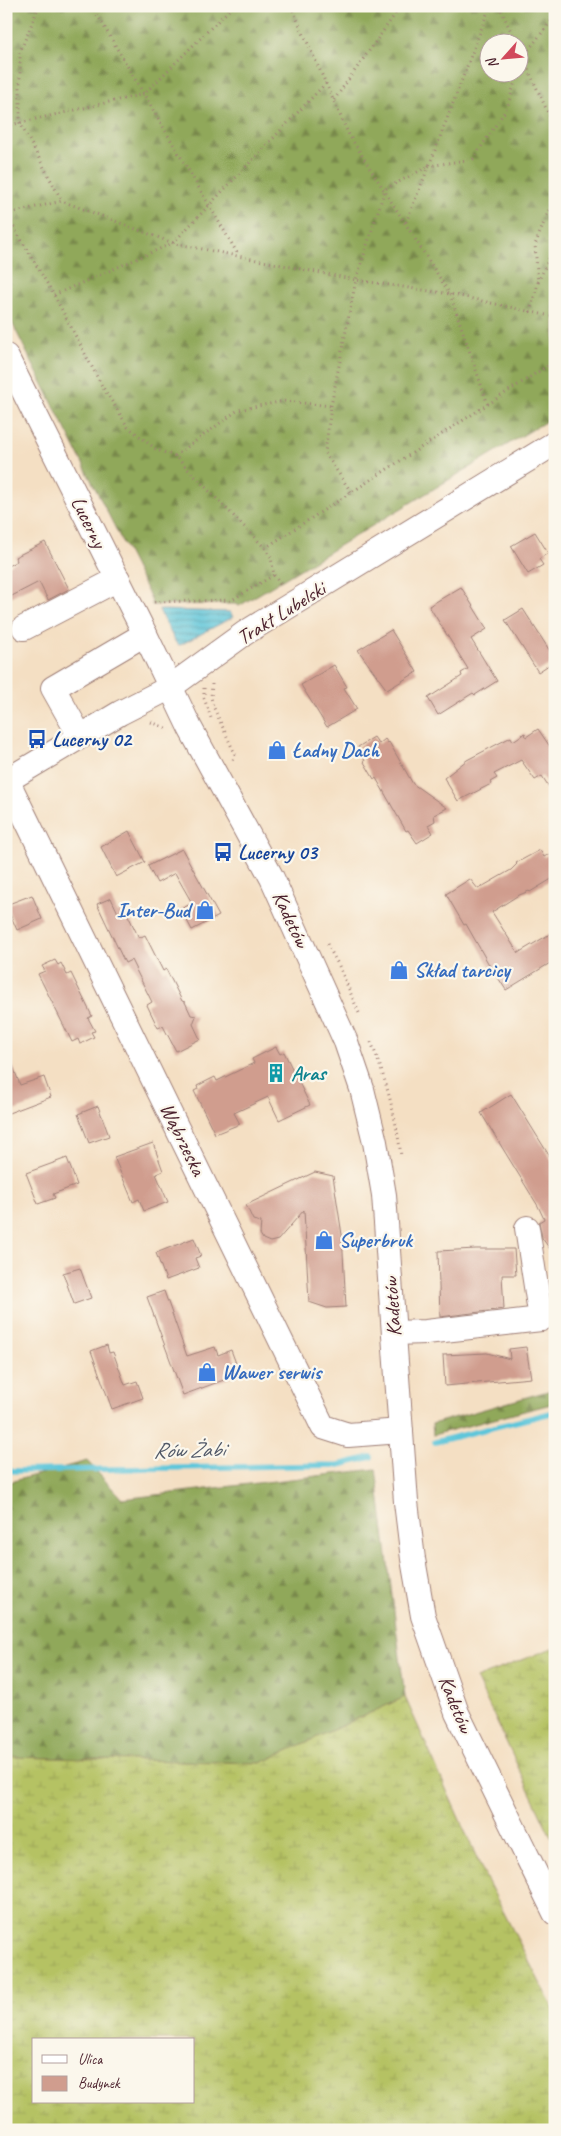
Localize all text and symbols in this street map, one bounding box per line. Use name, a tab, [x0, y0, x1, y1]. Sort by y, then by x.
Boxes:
north arrow	[478, 32, 528, 82]
text: N	[482, 54, 502, 71]
street label: Lucerny	[65, 492, 113, 554]
street label: Trakt Lubelski	[232, 574, 333, 650]
place label: Lucerny 02	[52, 726, 133, 752]
bus stop icon: Lucerny 02	[26, 728, 48, 750]
place label: Ładny Dach	[292, 737, 380, 763]
shop icon: Ładny Dach	[266, 739, 288, 761]
place label: Lucerny 03	[238, 839, 319, 865]
bus stop icon: Lucerny 03	[212, 841, 234, 863]
street label: Kadetów	[267, 887, 316, 953]
place label: Inter-Bud	[116, 897, 194, 923]
shop icon: Inter-Bud	[194, 899, 216, 921]
place label: Skład tarcicy	[414, 957, 513, 983]
shop icon: Skład tarcicy	[388, 959, 410, 981]
place label: Aras	[291, 1060, 328, 1086]
building icon: Aras	[265, 1062, 287, 1084]
street label: Wąbrzeska	[154, 1098, 212, 1181]
place label: Superbruk	[339, 1227, 414, 1253]
shop icon: Superbruk	[313, 1229, 335, 1251]
street label: Kadetów	[377, 1274, 407, 1337]
place label: Wawer serwis	[222, 1359, 324, 1385]
shop icon: Wawer serwis	[196, 1361, 218, 1383]
water label: Rów Żabi	[153, 1435, 230, 1465]
street label: Kadetów	[433, 1672, 480, 1738]
legend	[32, 2038, 195, 2104]
text: Ulica	[78, 2050, 103, 2069]
text: Budynek	[78, 2074, 121, 2093]

